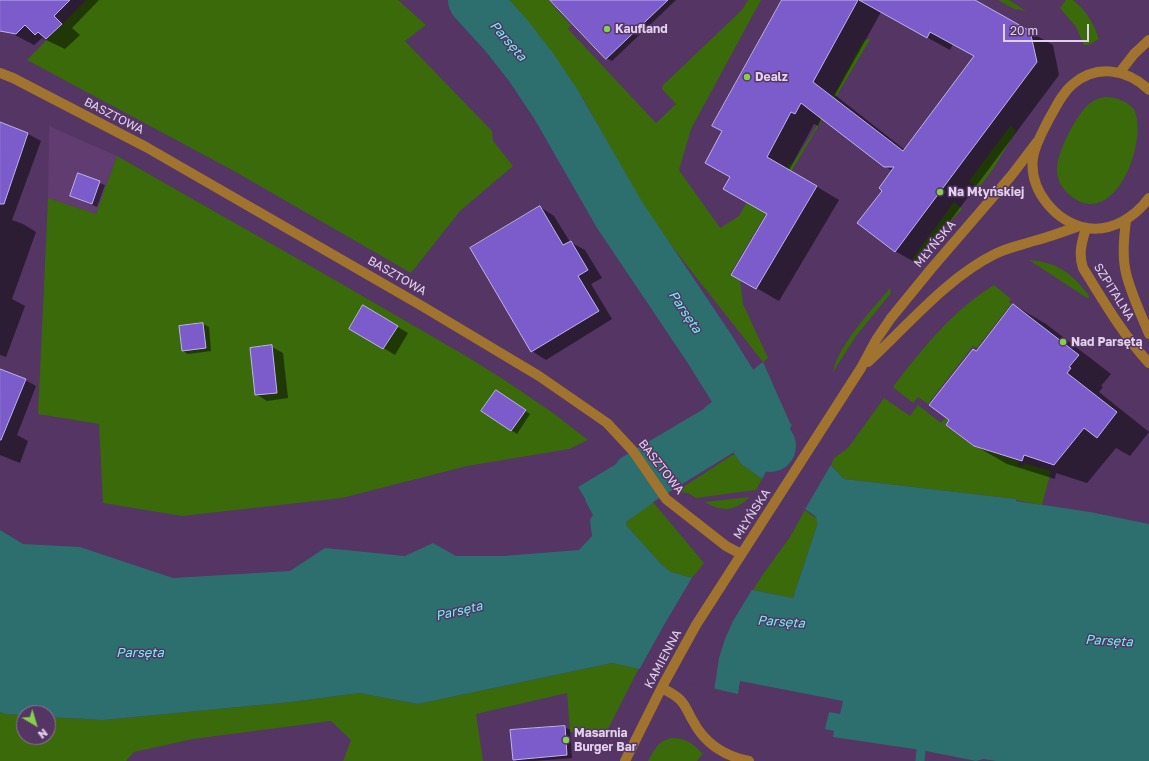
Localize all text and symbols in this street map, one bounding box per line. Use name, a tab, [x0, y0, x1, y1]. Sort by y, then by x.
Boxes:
scale bar	[1005, 16, 1091, 42]
water label: Parsęta	[486, 18, 530, 64]
place label: Kaufland	[615, 22, 668, 36]
text: 20 m	[1010, 23, 1038, 38]
marker: Kaufland	[602, 24, 612, 34]
place label: Dealz	[755, 70, 788, 84]
marker: Dealz	[742, 72, 752, 82]
street label: BASZTOWA	[82, 95, 146, 137]
place label: Na Młyńskiej	[948, 185, 1024, 199]
marker: Na Młyńskiej	[935, 187, 945, 197]
street label: MŁYŃSKA	[911, 218, 959, 270]
street label: BASZTOWA	[365, 253, 429, 299]
street label: SZPITALNA	[1091, 261, 1137, 323]
water label: Parsęta	[665, 288, 705, 336]
place label: Nad Parsętą	[1071, 335, 1142, 349]
marker: Nad Parsętą	[1058, 337, 1068, 347]
street label: BASZTOWA	[635, 437, 687, 497]
street label: MŁYŃSKA	[730, 486, 774, 542]
water label: Parsęta	[434, 598, 484, 624]
water label: Parsęta	[757, 613, 805, 631]
street label: KAMIENNA	[642, 627, 684, 691]
water label: Parsęta	[1085, 632, 1133, 650]
water label: Parsęta	[116, 645, 164, 661]
north arrow	[16, 705, 56, 745]
text: N	[36, 726, 50, 742]
place label: Masarnia Burger Bar	[574, 726, 636, 754]
marker: Masarnia Burger Bar	[561, 735, 571, 745]

